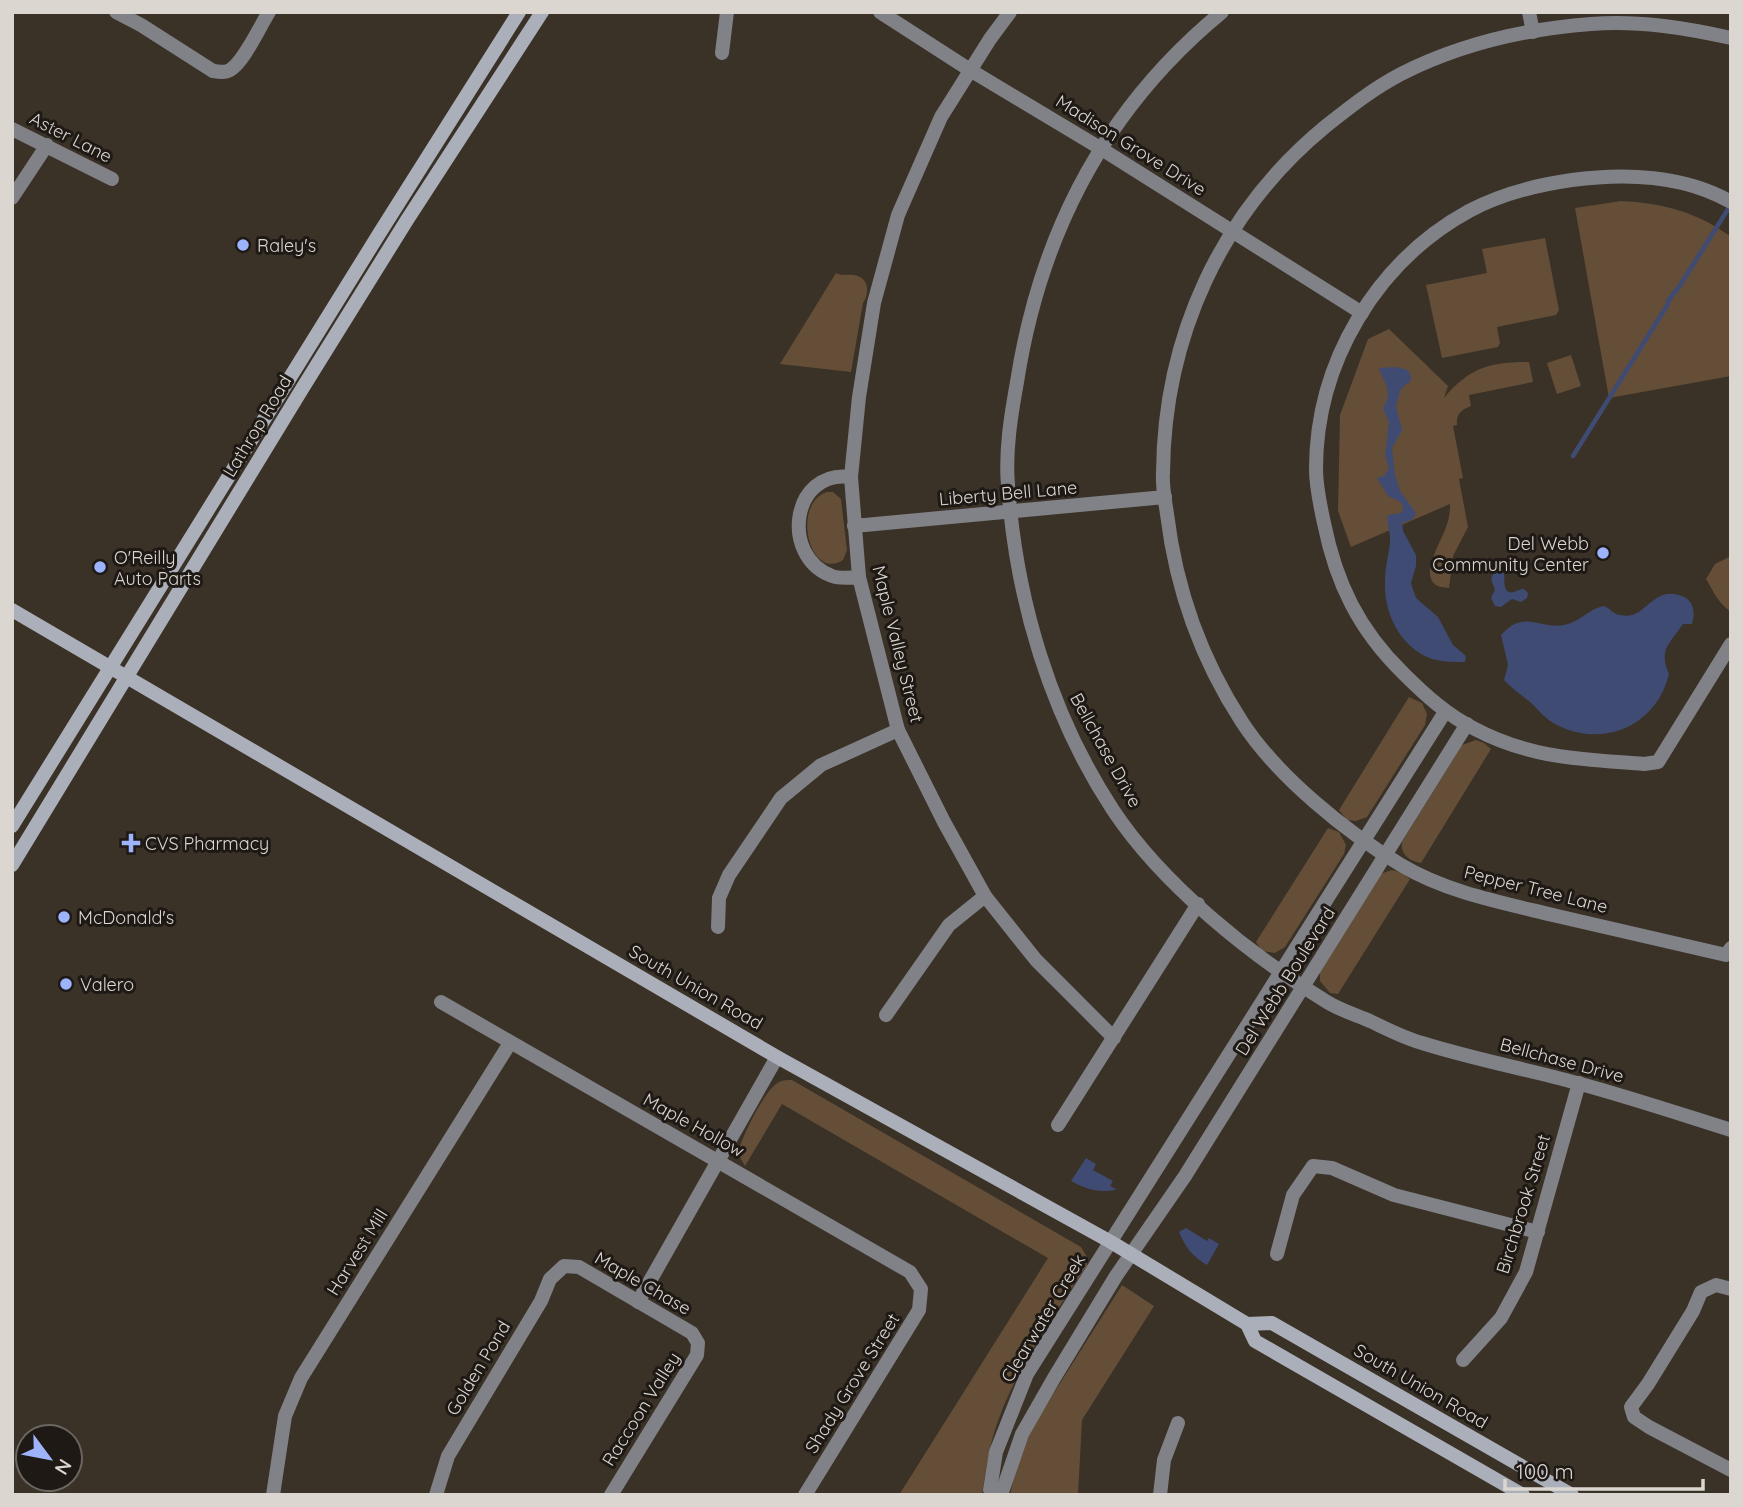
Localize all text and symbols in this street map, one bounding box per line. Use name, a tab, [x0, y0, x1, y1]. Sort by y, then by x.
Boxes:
street label: Madison Grove Drive	[1052, 89, 1210, 201]
street label: Aster Lane	[26, 107, 116, 167]
place label: Raley's	[257, 234, 316, 257]
marker: Raley's	[235, 237, 251, 253]
street label: Lathrop Road	[218, 371, 296, 481]
street label: Liberty Bell Lane	[938, 475, 1078, 511]
place label: Del Webb Community Center	[1432, 532, 1589, 576]
marker: Del Webb Community Center	[1595, 545, 1611, 561]
place label: O'Reilly Auto Parts	[114, 546, 201, 590]
marker: O'Reilly Auto Parts	[92, 559, 108, 575]
street label: Maple Valley Street	[867, 563, 929, 725]
street label: Bellchase Drive	[1065, 689, 1147, 811]
place label: CVS Pharmacy	[145, 832, 269, 855]
marker: CVS Pharmacy	[123, 835, 139, 851]
street label: Pepper Tree Lane	[1462, 860, 1610, 918]
street label: Del Webb Boulevard	[1230, 902, 1340, 1060]
place label: McDonald's	[78, 906, 174, 929]
marker: McDonald's	[56, 909, 72, 925]
street label: South Union Road	[625, 939, 767, 1035]
place label: Valero	[80, 973, 134, 996]
marker: Valero	[58, 976, 74, 992]
street label: Bellchase Drive	[1498, 1032, 1626, 1088]
street label: Maple Hollow	[639, 1088, 749, 1162]
street label: Birchbrook Street	[1491, 1132, 1555, 1276]
street label: Harvest Mill	[321, 1204, 393, 1300]
street label: Maple Chase	[591, 1246, 695, 1320]
street label: Clearwater Creek	[996, 1250, 1090, 1386]
street label: Shady Grove Street	[800, 1309, 904, 1457]
street label: Golden Pond	[441, 1316, 515, 1420]
street label: South Union Road	[1350, 1338, 1492, 1434]
street label: Raccoon Valley	[597, 1348, 685, 1470]
north arrow	[14, 1423, 84, 1493]
scale bar	[1505, 1448, 1703, 1492]
text: N	[50, 1455, 77, 1479]
text: 100 m	[1516, 1458, 1574, 1484]

